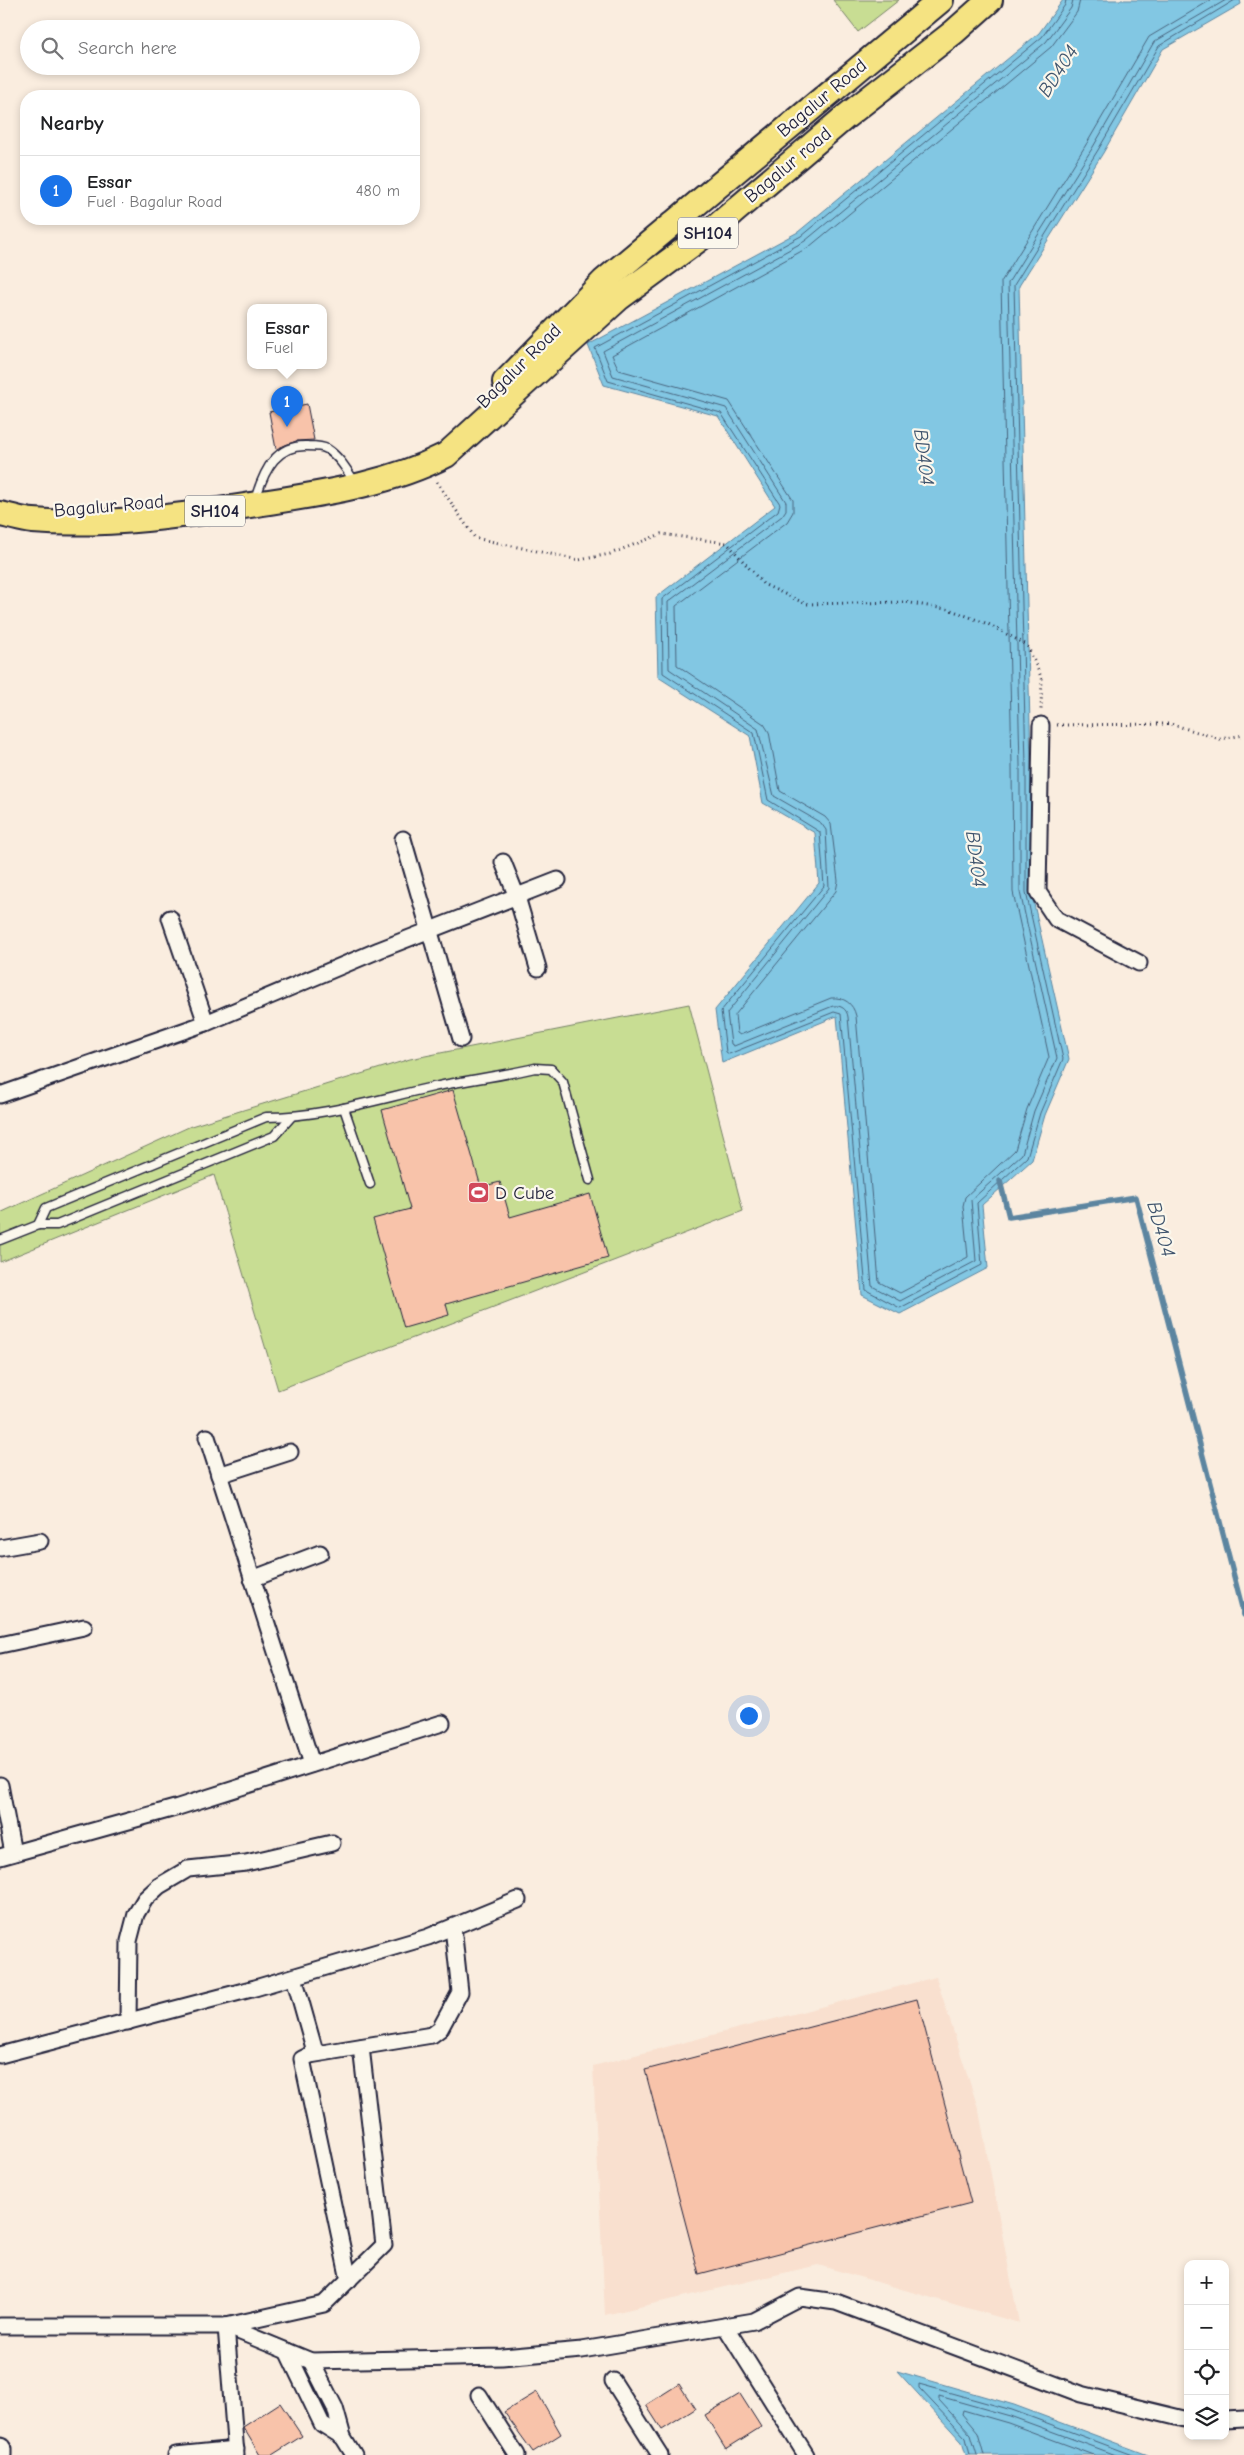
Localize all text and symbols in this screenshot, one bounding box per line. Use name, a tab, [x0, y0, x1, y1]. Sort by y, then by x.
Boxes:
search box	[20, 20, 420, 75]
icon: search	[38, 34, 66, 62]
text: Search here	[78, 37, 177, 59]
water label: BD404	[1033, 41, 1083, 101]
street label: Bagalur Road	[773, 54, 871, 142]
text: Nearby	[40, 111, 104, 135]
street label: Bagalur road	[740, 122, 836, 208]
text: Essar	[87, 171, 132, 193]
text: 1	[53, 182, 59, 200]
text: 480 m	[356, 182, 400, 200]
text: Fuel · Bagalur Road	[87, 193, 222, 211]
road number: SH104	[678, 218, 738, 248]
popup	[247, 304, 327, 369]
text: Essar	[265, 317, 309, 339]
street label: Bagalur Road	[472, 319, 566, 413]
text: Fuel	[265, 339, 294, 357]
pin: 1	[271, 386, 303, 427]
water label: BD404	[909, 427, 939, 487]
street label: Bagalur Road	[53, 490, 165, 522]
road number: SH104	[185, 496, 245, 526]
water label: BD404	[961, 829, 991, 889]
sports icon: D Cube	[467, 1181, 491, 1205]
place label: D Cube	[495, 1182, 554, 1204]
water label: BD404	[1142, 1199, 1180, 1260]
your location	[736, 1703, 762, 1729]
map controls	[1184, 2260, 1229, 2440]
button: +	[1184, 2260, 1229, 2305]
button: −	[1184, 2305, 1229, 2350]
button: locate	[1184, 2350, 1229, 2395]
button: layers	[1184, 2395, 1229, 2440]

